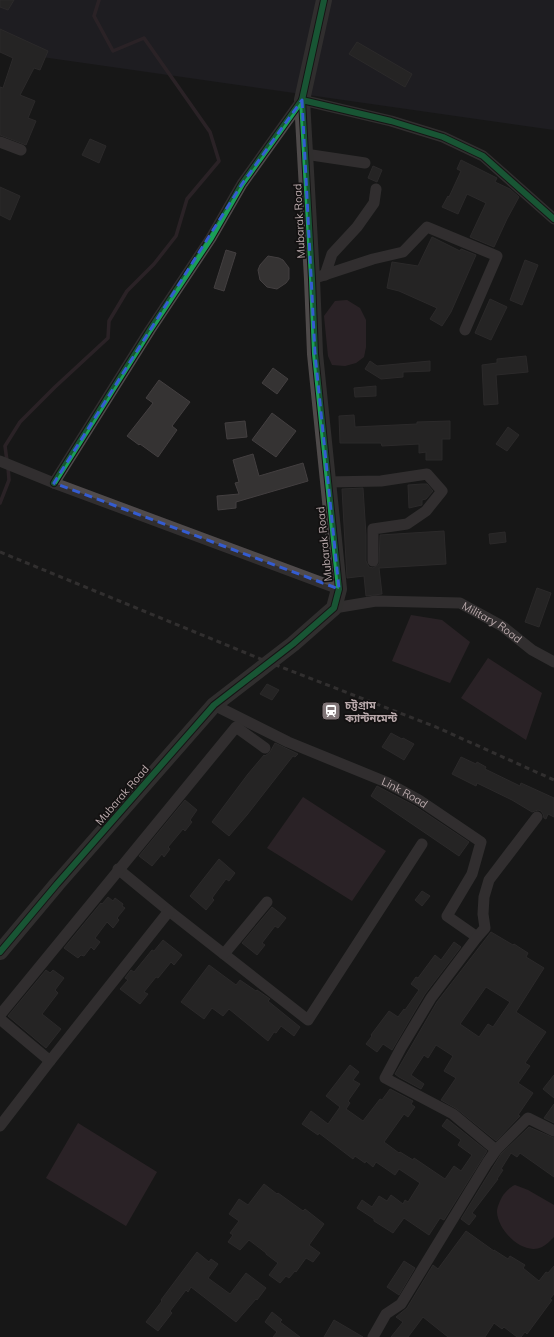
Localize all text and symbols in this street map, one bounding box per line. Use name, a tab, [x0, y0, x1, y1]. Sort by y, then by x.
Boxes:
street label: Mubarak Road	[290, 183, 308, 259]
street label: Mubarak Road	[313, 506, 335, 582]
street label: Military Road	[460, 599, 525, 646]
place label: চট্টগ্রাম ক্যান্টনমেন্ট	[344, 698, 398, 725]
station icon: চট্টগ্রাম ক্যান্টনমেন্ট	[320, 700, 342, 722]
street label: Mubarak Road	[92, 762, 152, 828]
street label: Link Road	[380, 774, 430, 811]

